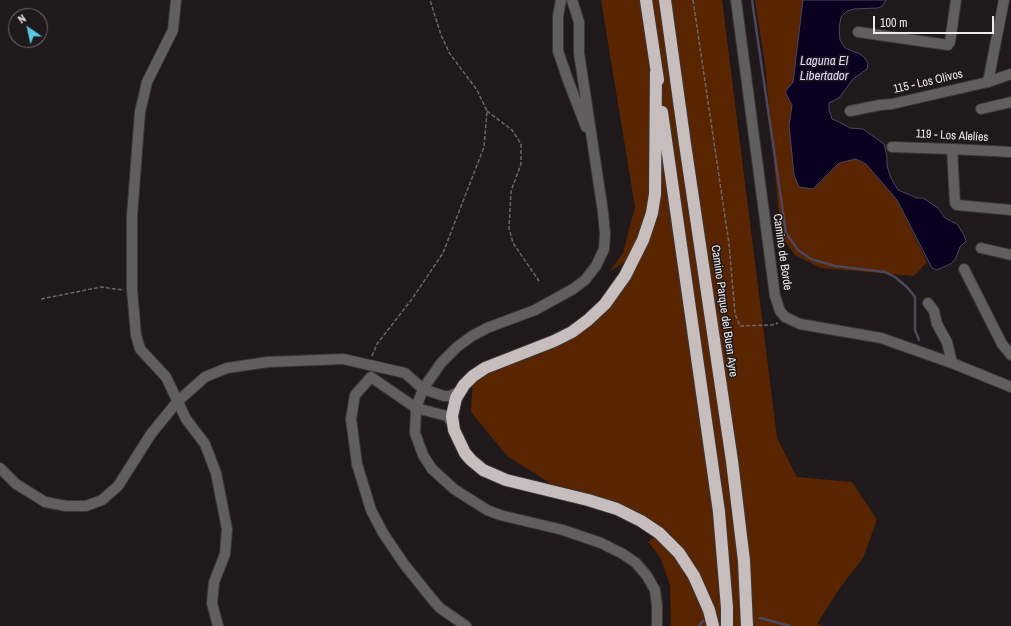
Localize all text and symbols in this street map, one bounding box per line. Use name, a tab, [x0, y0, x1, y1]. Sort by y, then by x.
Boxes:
north arrow	[8, 8, 48, 48]
scale bar	[875, 8, 996, 34]
text: N	[15, 11, 28, 27]
text: 100 m	[880, 15, 907, 31]
water label: Laguna El Libertador	[800, 54, 848, 85]
street label: 115 - Los Olivos	[892, 67, 964, 97]
street label: 119 - Los Alelíes	[915, 127, 989, 145]
street label: Camino de Borde	[770, 213, 794, 291]
street label: Camino Parque del Buen Ayre	[708, 244, 740, 378]

